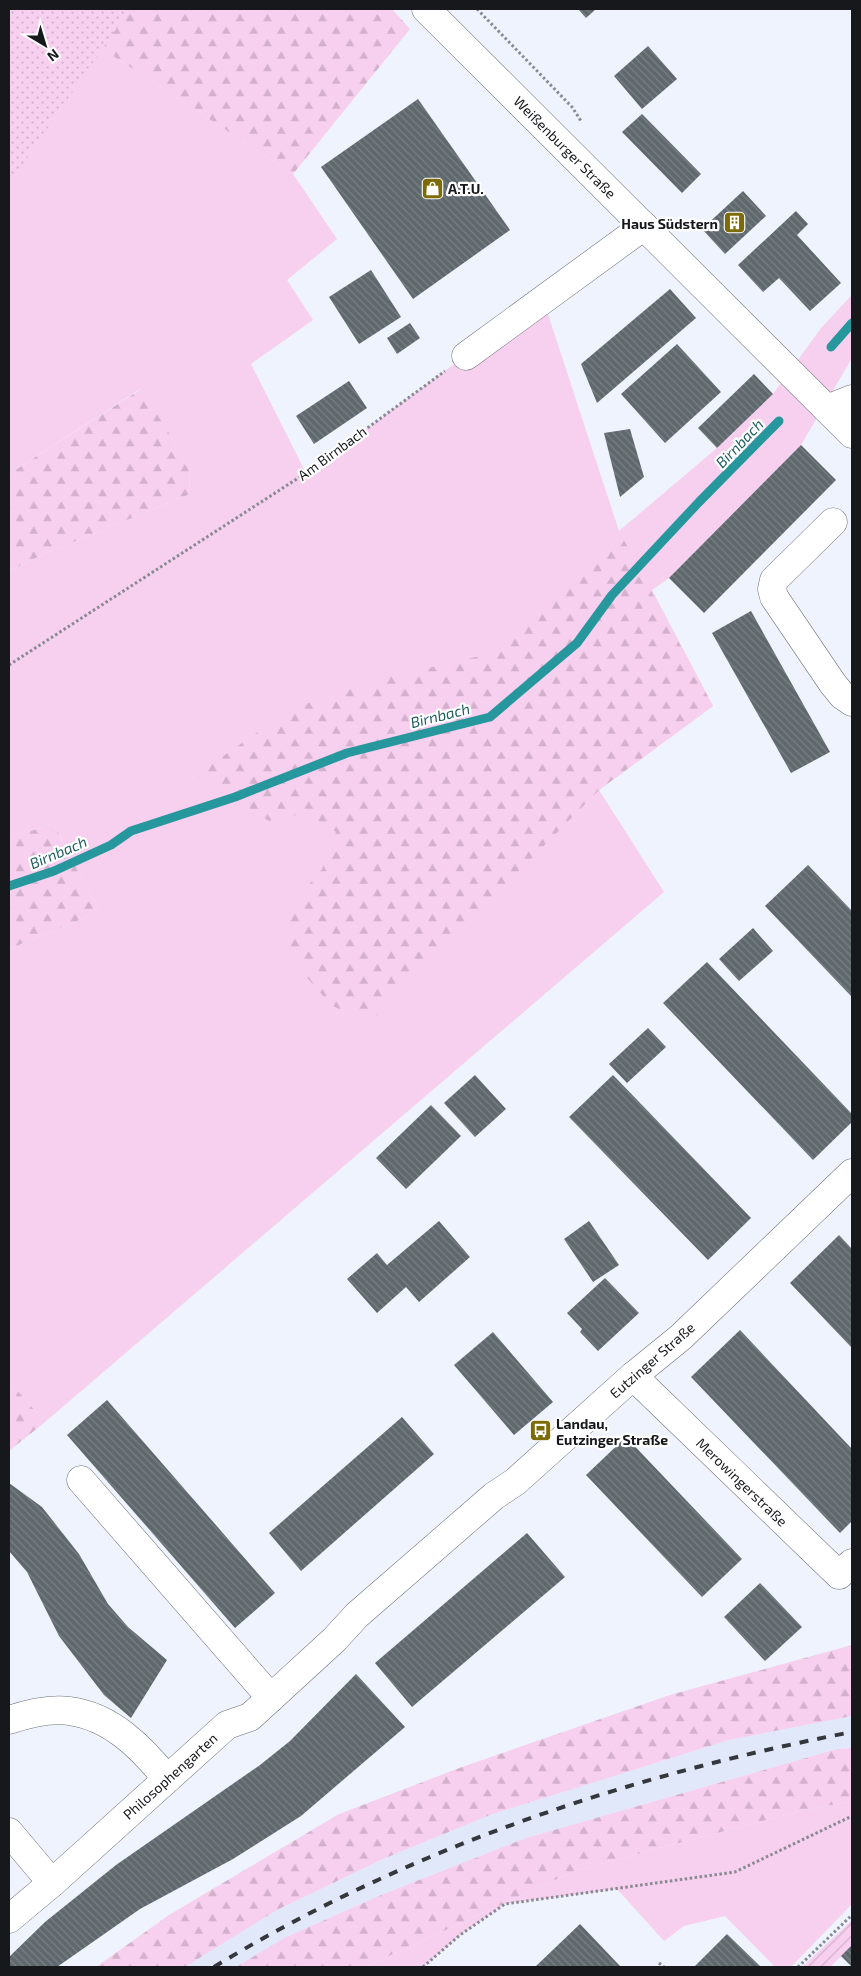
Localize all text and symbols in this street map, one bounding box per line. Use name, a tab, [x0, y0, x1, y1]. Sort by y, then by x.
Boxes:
north arrow	[20, 20, 70, 70]
text: N	[44, 46, 63, 65]
street label: Weißenburger Straße	[510, 92, 620, 202]
shop icon: A.T.U.	[420, 176, 444, 200]
place label: A.T.U.	[448, 180, 484, 197]
building icon: Haus Südstern	[722, 211, 746, 235]
place label: Haus Südstern	[621, 215, 718, 232]
water label: Birnbach	[711, 415, 767, 471]
street label: Am Birnbach	[294, 422, 370, 484]
water label: Birnbach	[408, 699, 472, 731]
water label: Birnbach	[27, 832, 89, 872]
street label: Eutzinger Straße	[606, 1318, 698, 1402]
place label: Landau, Eutzinger Straße	[556, 1415, 668, 1448]
bus stop icon: Landau, Eutzinger Straße	[528, 1419, 552, 1443]
street label: Merowingerstraße	[693, 1434, 791, 1530]
street label: Philosophengarten	[119, 1729, 221, 1823]

